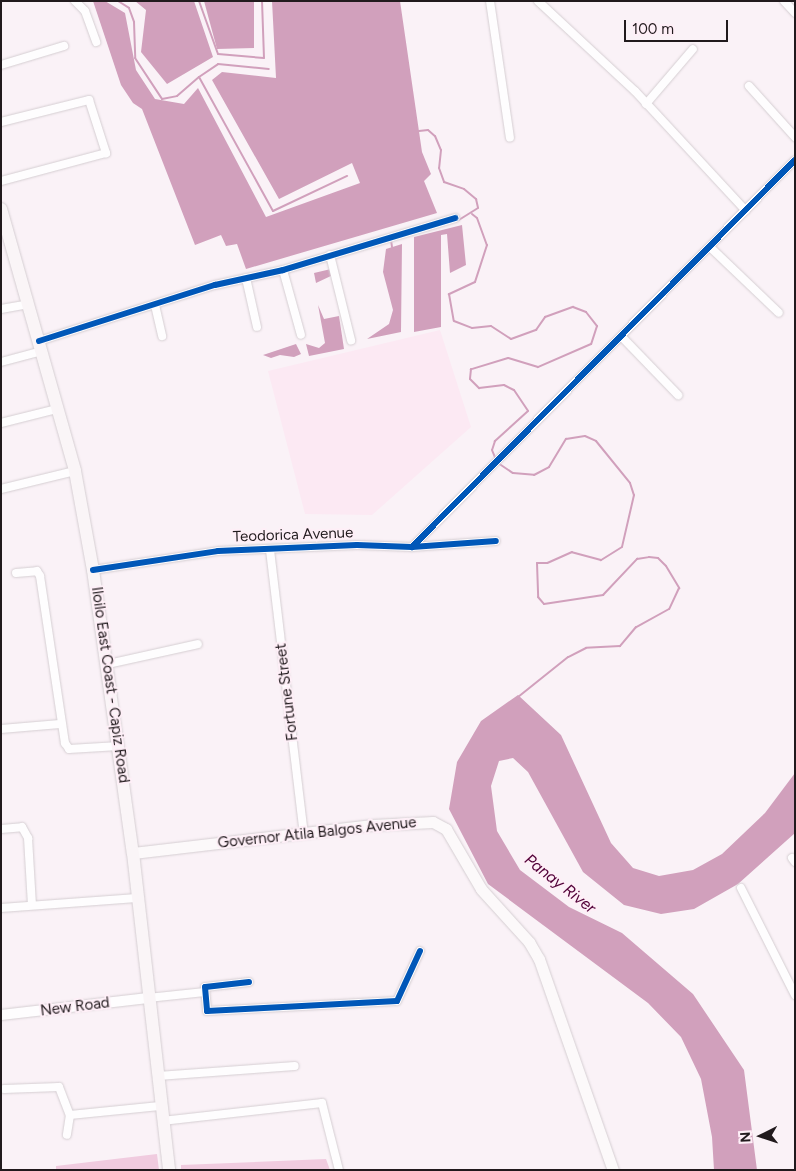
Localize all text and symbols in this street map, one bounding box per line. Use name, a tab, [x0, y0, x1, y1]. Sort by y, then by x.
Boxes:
scale bar	[626, 10, 730, 42]
text: 100 m	[632, 20, 674, 38]
street label: Teodorica Avenue	[232, 524, 354, 546]
street label: Iloilo East Coast - Capiz Road	[87, 586, 133, 784]
street label: Fortune Street	[272, 642, 302, 742]
street label: Governor Atila Balgos Avenue	[217, 814, 417, 852]
water label: Panay River	[520, 850, 600, 918]
street label: New Road	[39, 994, 111, 1020]
north arrow	[736, 1111, 786, 1161]
text: N	[737, 1131, 754, 1143]

